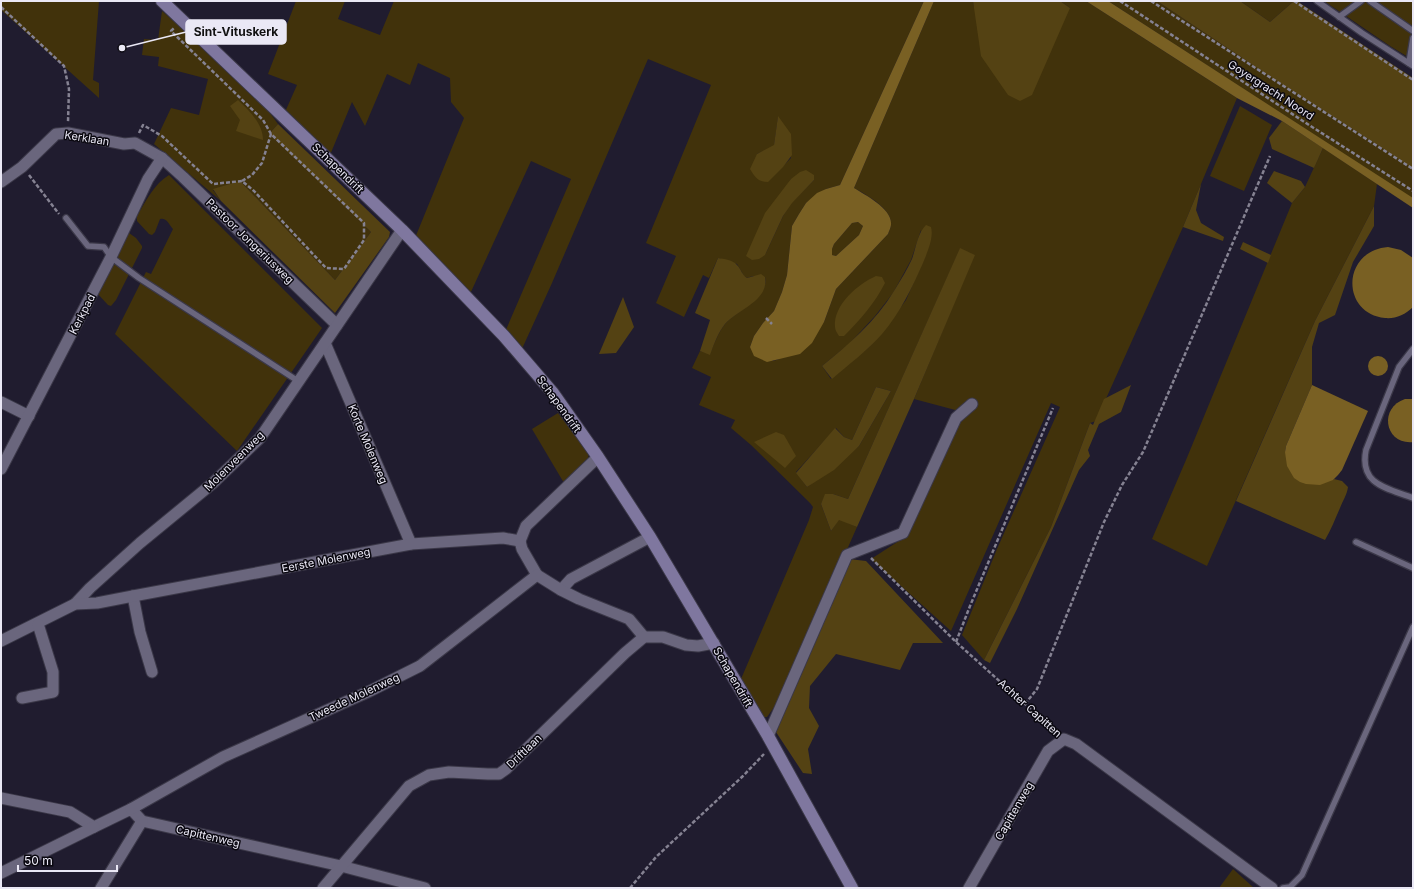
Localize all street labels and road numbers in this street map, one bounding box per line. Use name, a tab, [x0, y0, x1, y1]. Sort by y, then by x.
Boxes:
street label: Goyergracht Noord	[1225, 57, 1317, 123]
street label: Kerklaan	[64, 128, 110, 148]
street label: Schapendrift	[309, 140, 367, 196]
street label: Pastoor Jongeriusweg	[203, 195, 297, 287]
street label: Kerkpad	[66, 291, 98, 337]
street label: Schapendrift	[534, 373, 584, 435]
street label: Korte Molenweg	[345, 402, 391, 486]
street label: Molenveenweg	[201, 428, 267, 494]
street label: Eerste Molenweg	[280, 545, 372, 575]
street label: Schapendrift	[710, 645, 756, 710]
street label: Tweede Molenweg	[306, 670, 402, 724]
street label: Achter Capitten	[995, 676, 1065, 740]
street label: Driftlaan	[503, 731, 545, 771]
street label: Capittenweg	[992, 779, 1036, 843]
street label: Capittenweg	[175, 822, 241, 850]

